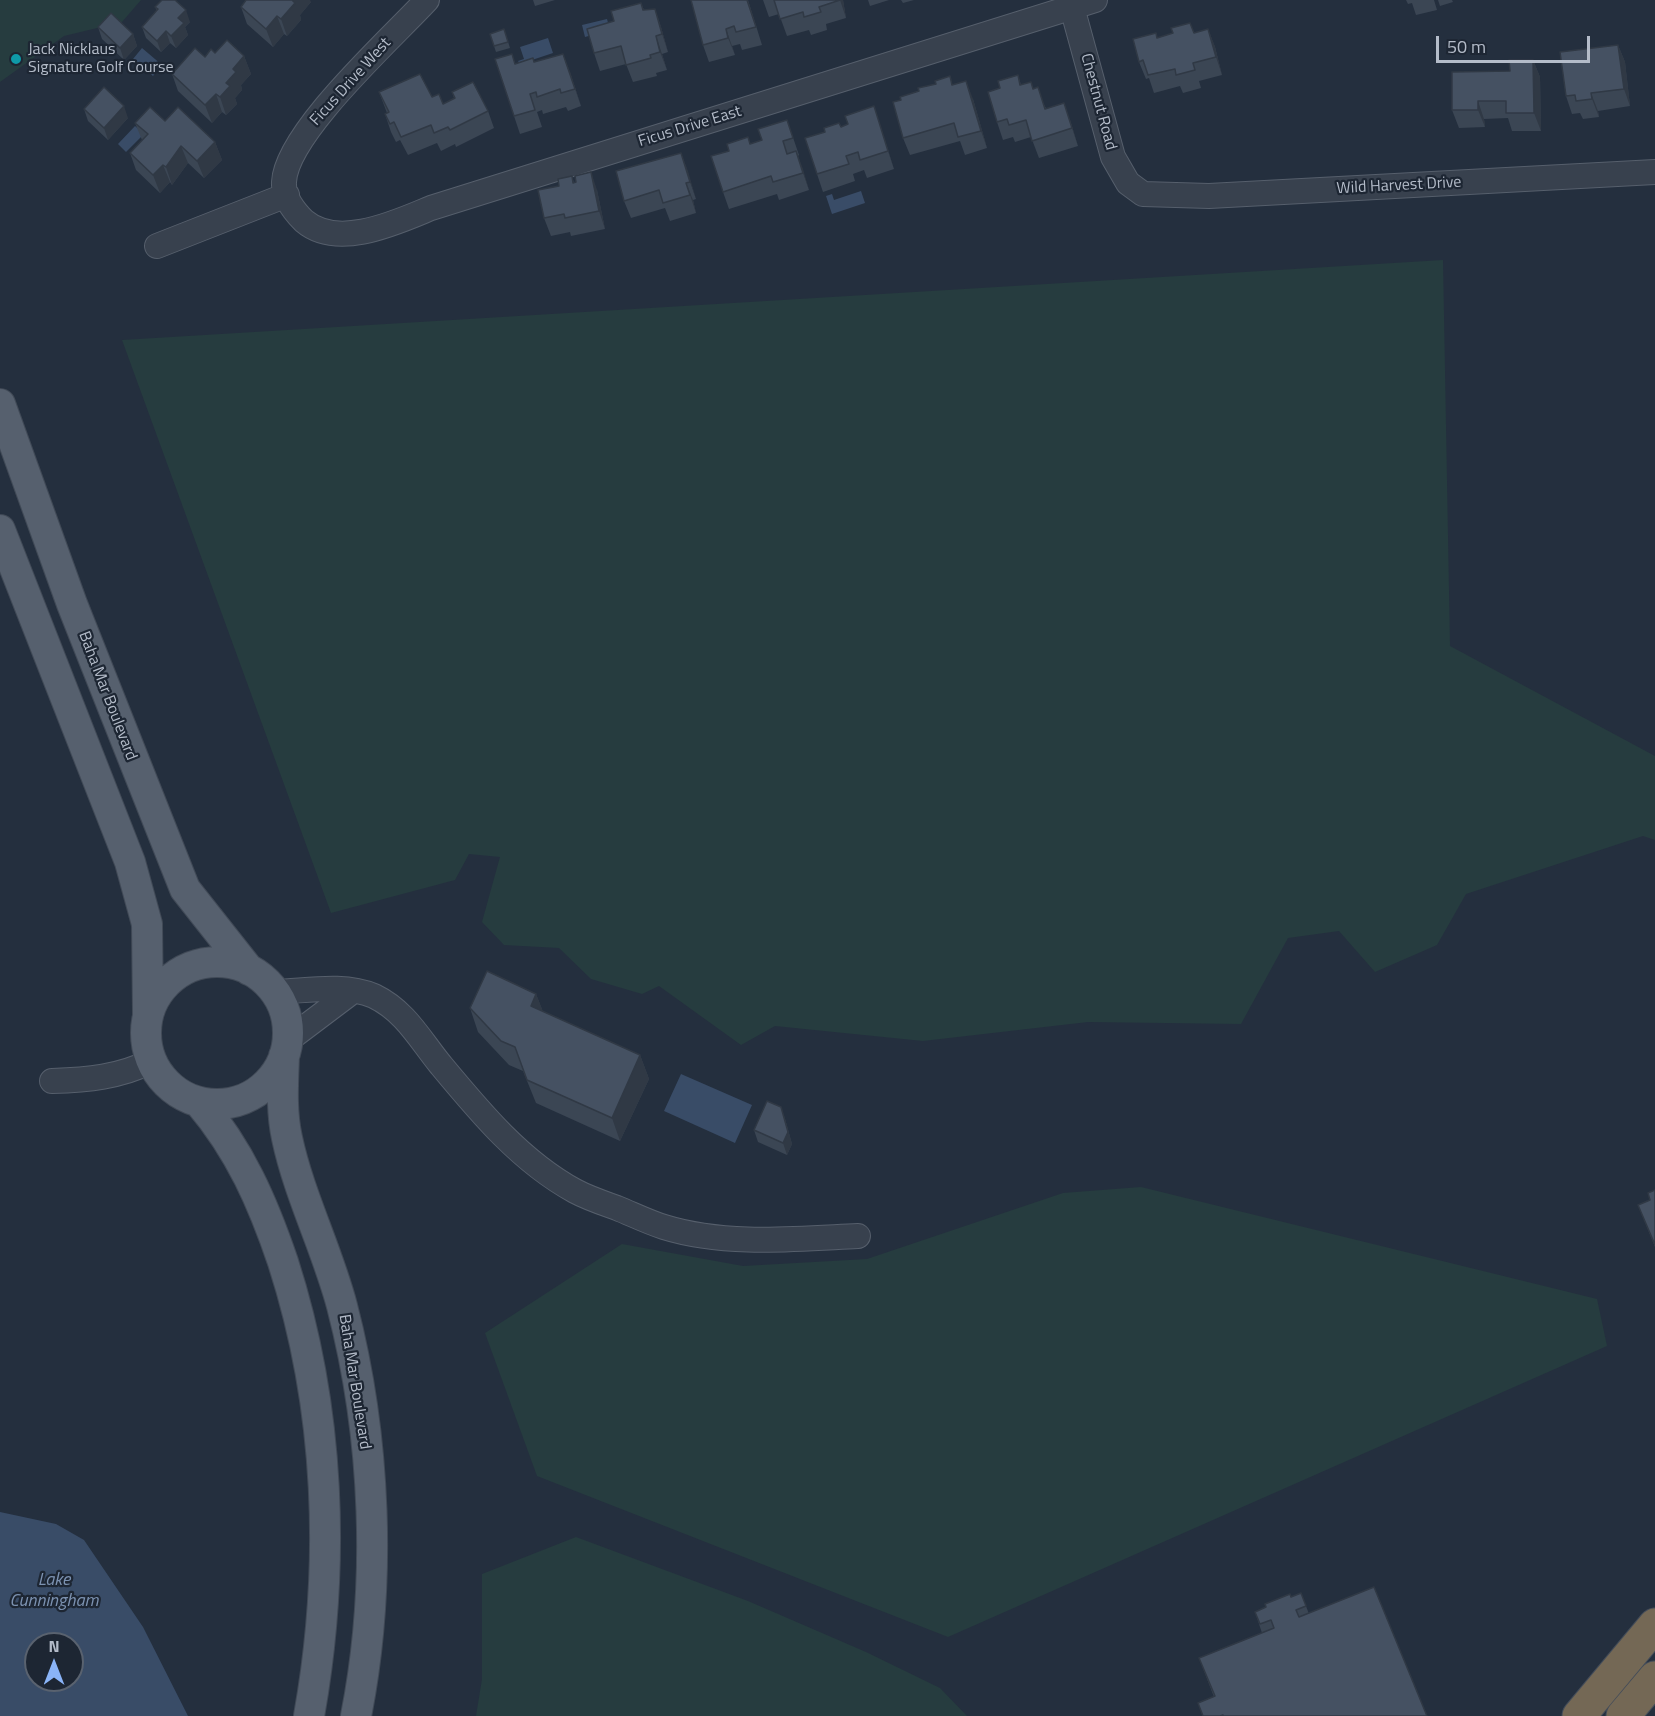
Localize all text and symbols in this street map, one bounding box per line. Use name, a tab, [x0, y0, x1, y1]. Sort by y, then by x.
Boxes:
scale bar	[1439, 24, 1594, 62]
text: 50 m	[1447, 33, 1486, 60]
street label: Ficus Drive West	[306, 34, 396, 130]
place label: Jack Nicklaus Signature Golf Course	[28, 40, 173, 78]
marker: Jack Nicklaus Signature Golf Course	[9, 52, 23, 66]
street label: Chestnut Road	[1076, 52, 1120, 152]
street label: Ficus Drive East	[636, 102, 744, 152]
street label: Wild Harvest Drive	[1336, 173, 1462, 199]
street label: Baha Mar Boulevard	[74, 629, 140, 763]
street label: Baha Mar Boulevard	[334, 1313, 374, 1451]
water label: Lake Cunningham	[10, 1570, 98, 1612]
north arrow	[24, 1632, 84, 1692]
text: N	[48, 1634, 60, 1658]

